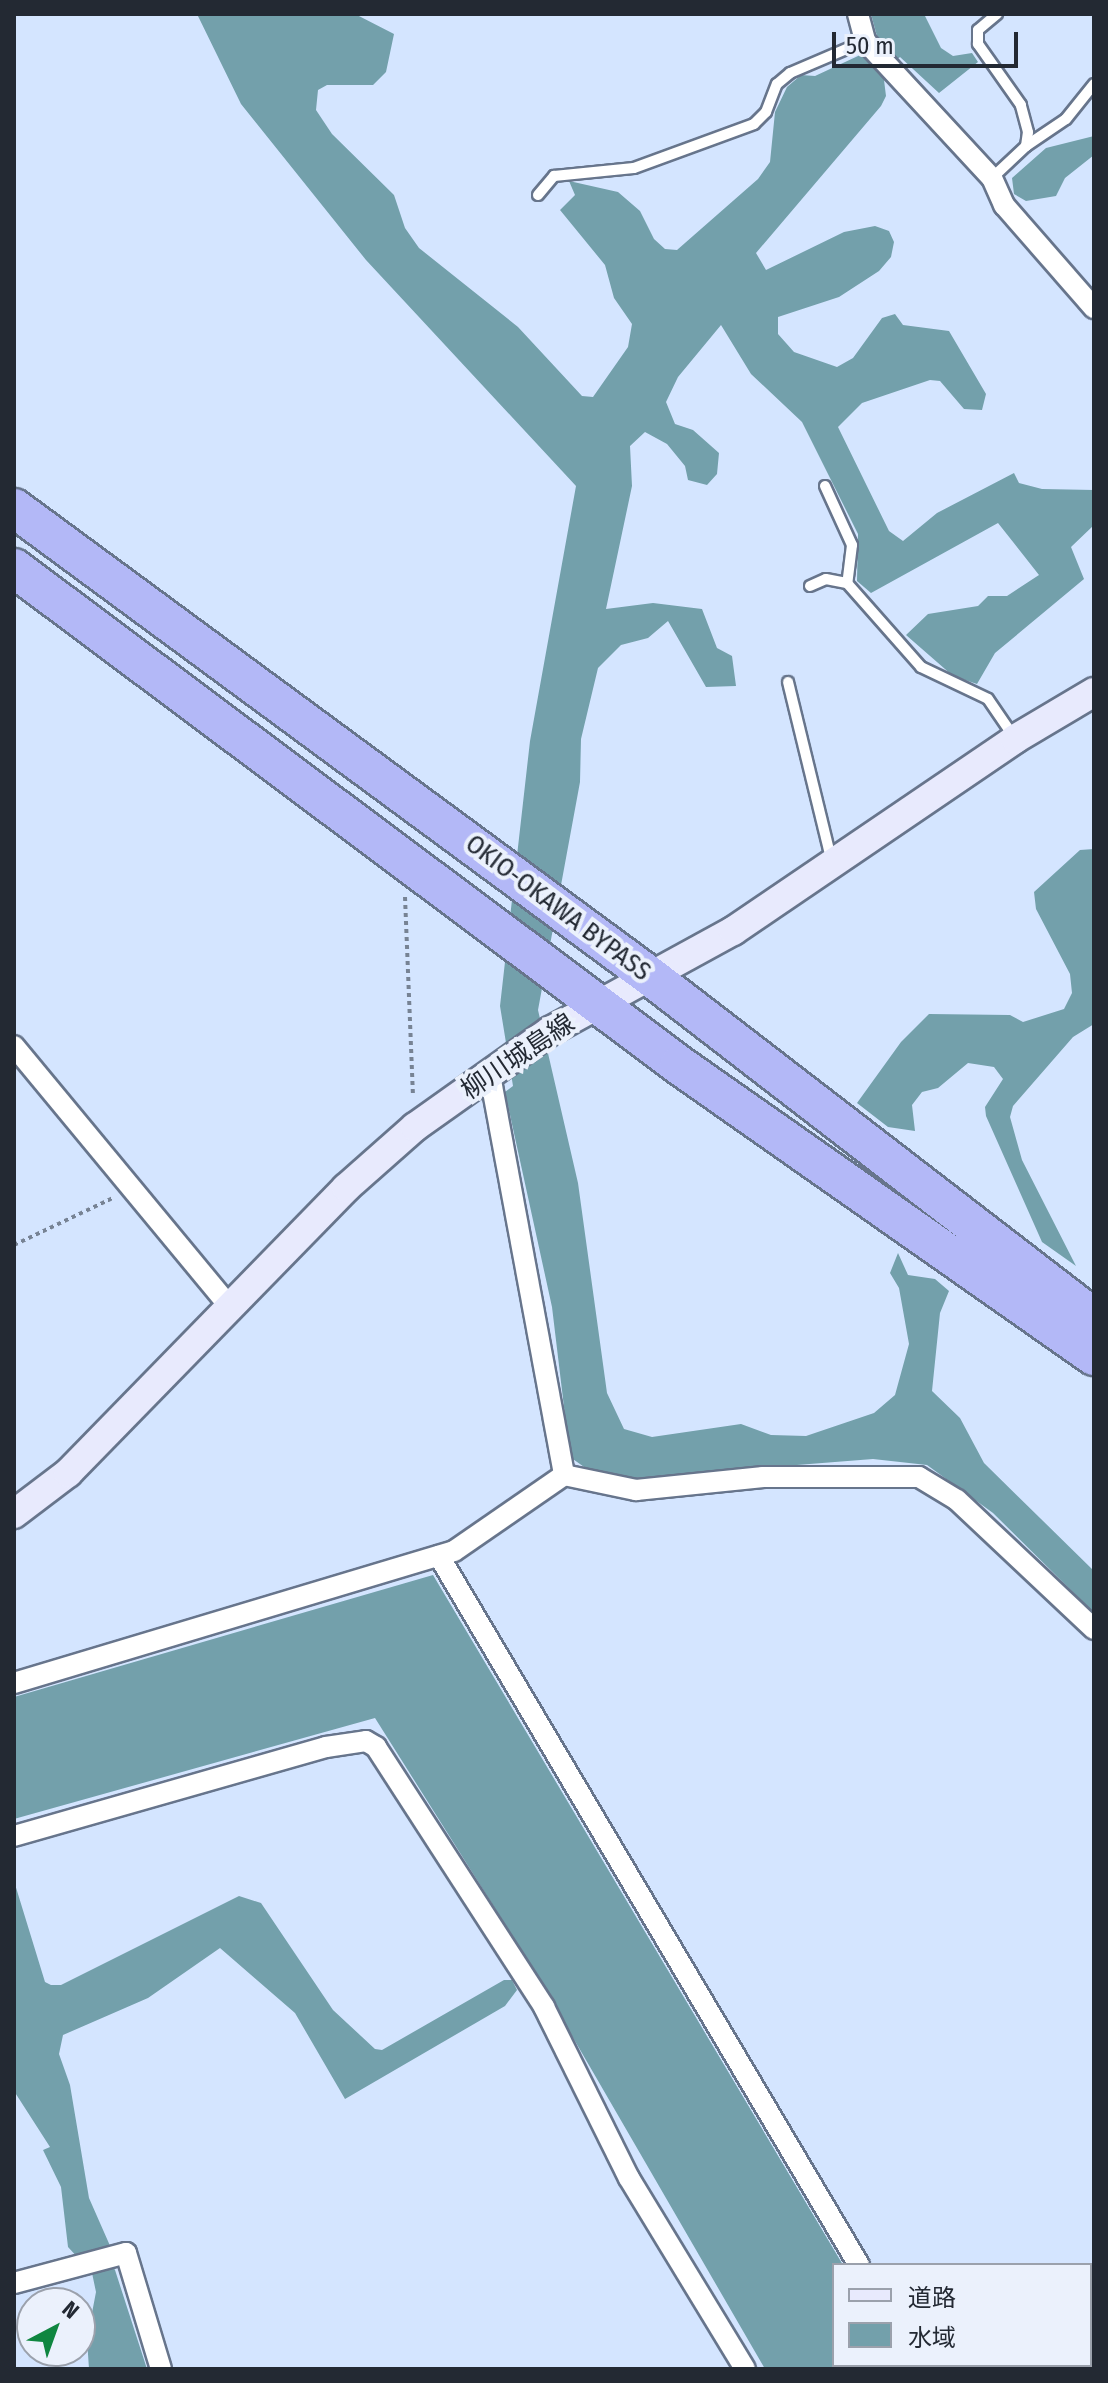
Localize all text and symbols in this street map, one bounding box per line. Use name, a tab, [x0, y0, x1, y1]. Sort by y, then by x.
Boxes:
scale bar	[836, 16, 1022, 66]
text: 50 m	[846, 32, 894, 60]
street label: OKIO-OKAWA BYPASS	[459, 828, 657, 988]
street label: 柳川城島線	[455, 1008, 581, 1106]
legend	[832, 2263, 1092, 2367]
text: 道路	[908, 2284, 956, 2312]
north arrow	[16, 2287, 96, 2367]
text: N	[57, 2296, 85, 2325]
text: 水域	[908, 2324, 956, 2352]

